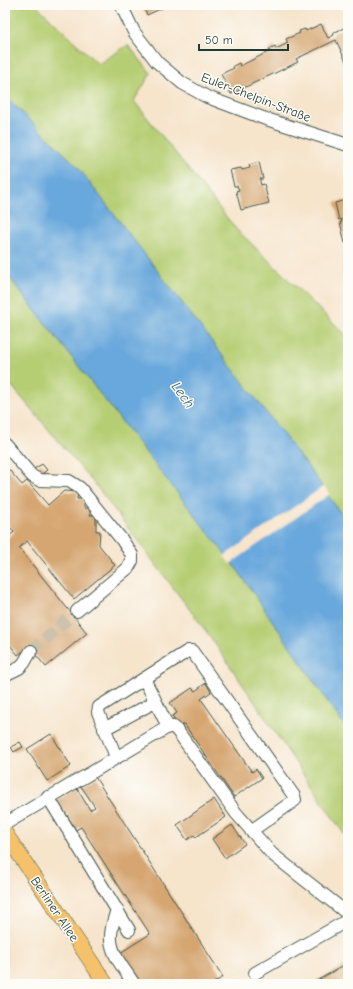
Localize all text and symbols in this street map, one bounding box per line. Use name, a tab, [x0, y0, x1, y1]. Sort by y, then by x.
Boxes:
scale bar	[199, 26, 288, 52]
text: 50 m	[205, 33, 233, 47]
street label: Euler-Chelpin-Straße	[199, 69, 313, 125]
water label: Lech	[168, 379, 198, 411]
street label: Berliner Allee	[28, 874, 82, 945]

